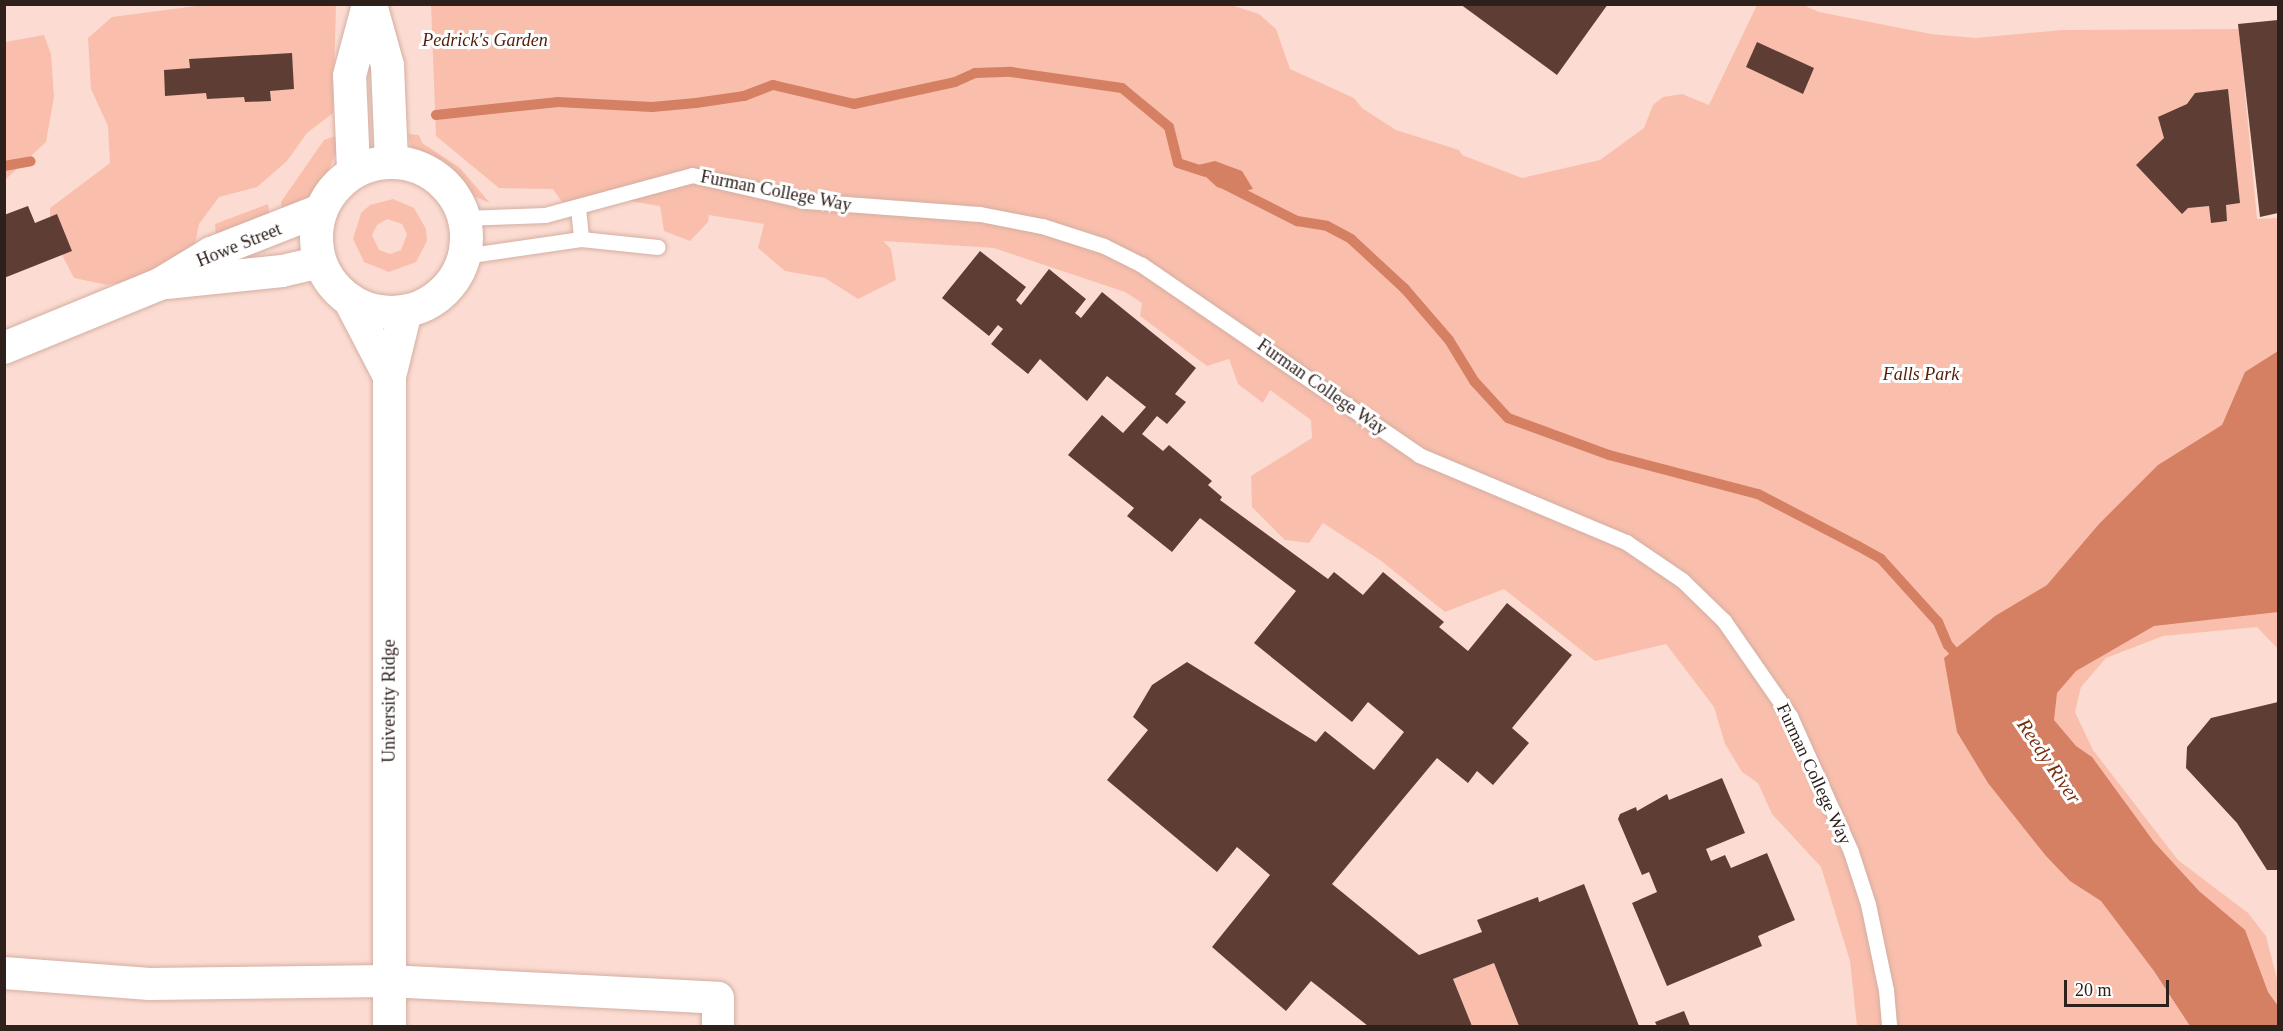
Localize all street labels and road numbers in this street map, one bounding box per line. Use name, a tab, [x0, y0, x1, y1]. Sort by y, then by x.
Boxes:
street label: Furman College Way	[699, 166, 853, 216]
street label: Howe Street	[193, 218, 285, 272]
street label: Furman College Way	[1253, 334, 1391, 440]
street label: University Ridge	[378, 639, 400, 763]
street label: Furman College Way	[1772, 700, 1856, 848]

